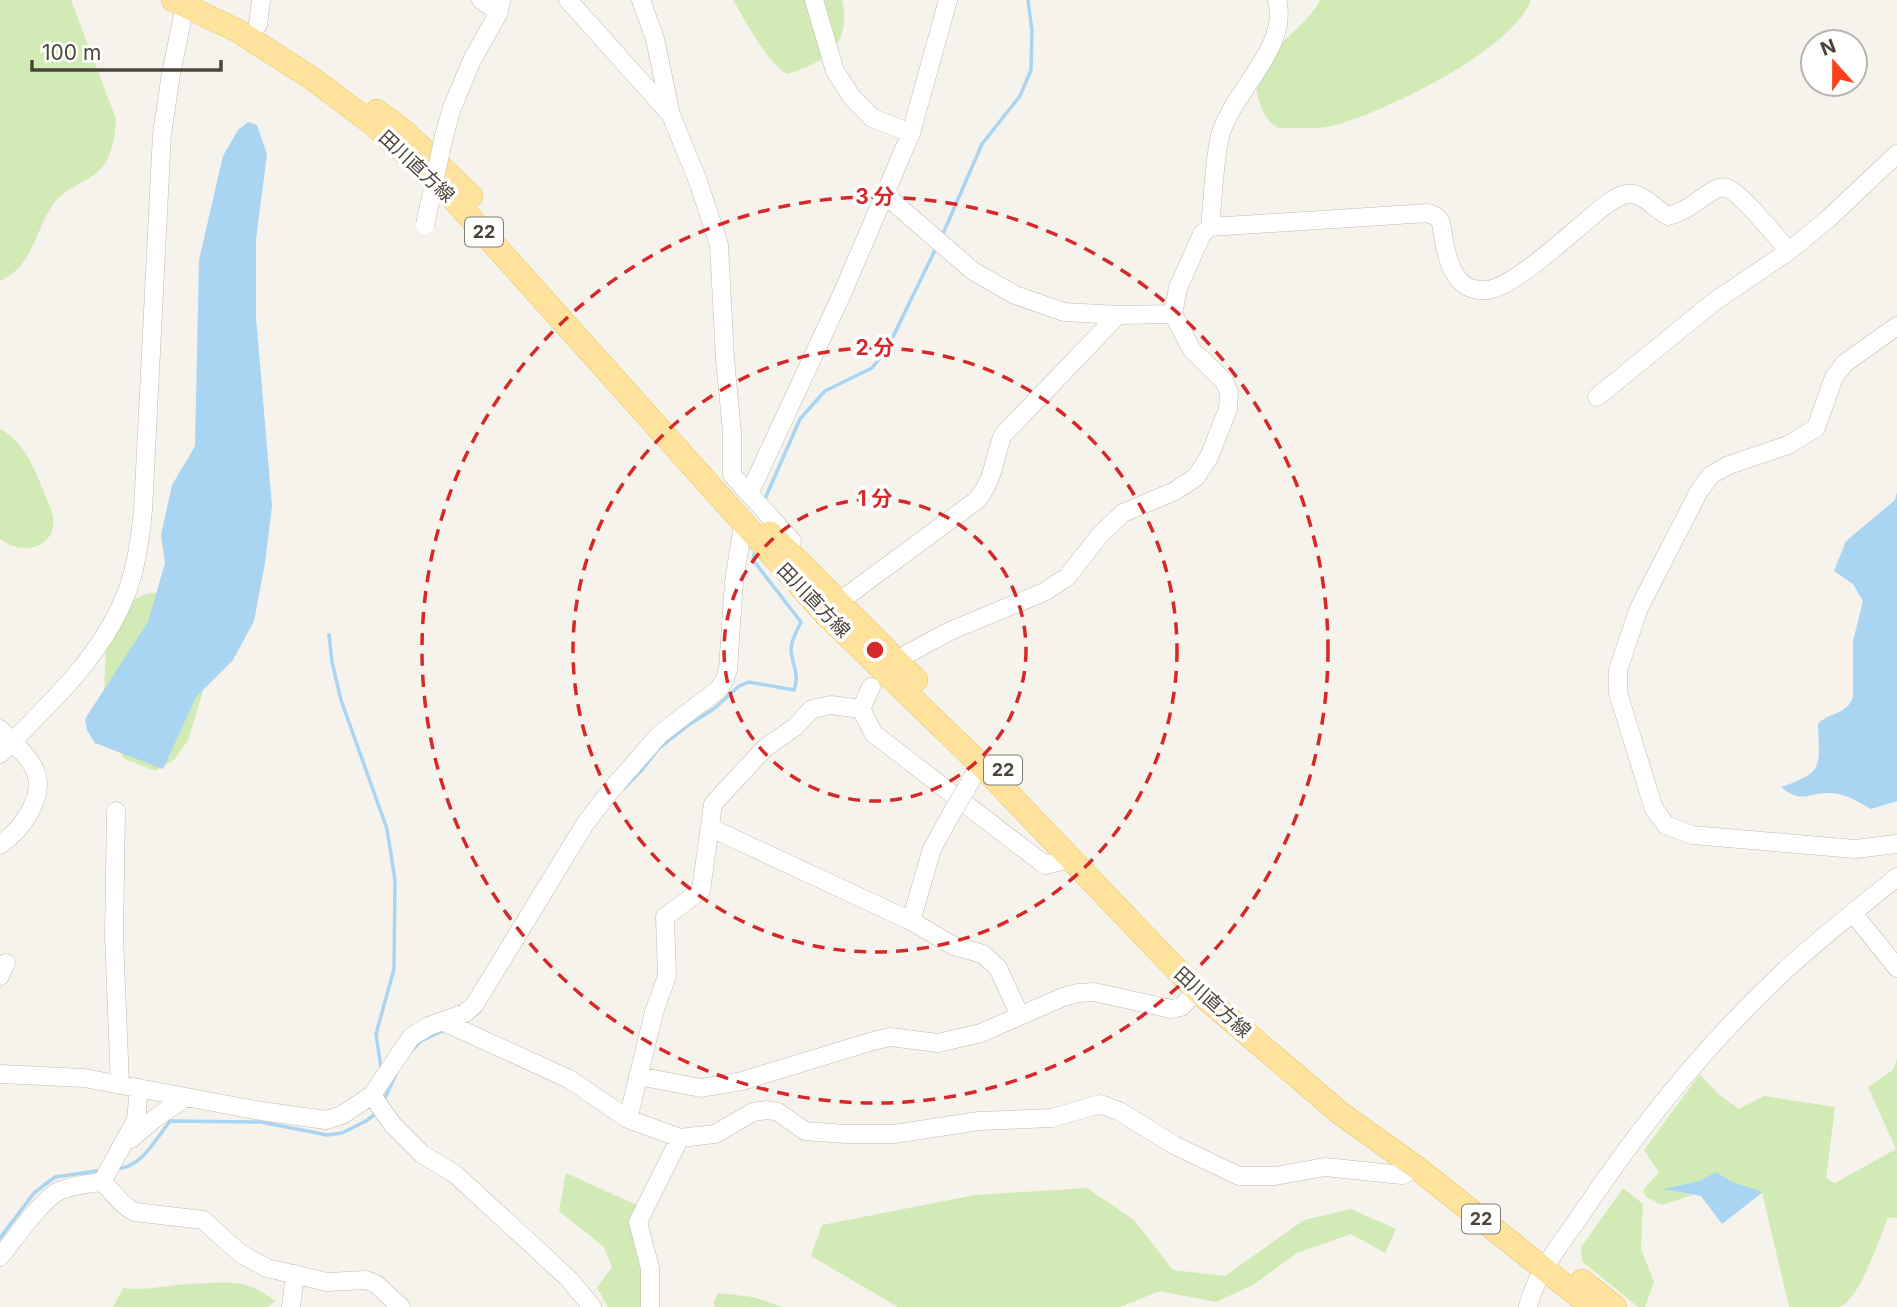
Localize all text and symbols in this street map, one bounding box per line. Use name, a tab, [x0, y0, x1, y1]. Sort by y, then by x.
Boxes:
scale bar	[32, 28, 220, 72]
north arrow	[1799, 28, 1869, 98]
text: N	[1817, 34, 1839, 61]
text: 100 m	[42, 40, 101, 65]
street label: 田川直方線	[374, 126, 459, 207]
text: 3 分	[855, 184, 895, 209]
road number: 22	[465, 218, 503, 246]
text: 2 分	[855, 335, 895, 360]
text: 1 分	[857, 486, 893, 511]
street label: 田川直方線	[772, 558, 855, 643]
centre of rings	[863, 638, 887, 662]
road number: 22	[984, 756, 1022, 784]
street label: 田川直方線	[1170, 962, 1256, 1043]
road number: 22	[1462, 1204, 1500, 1234]

